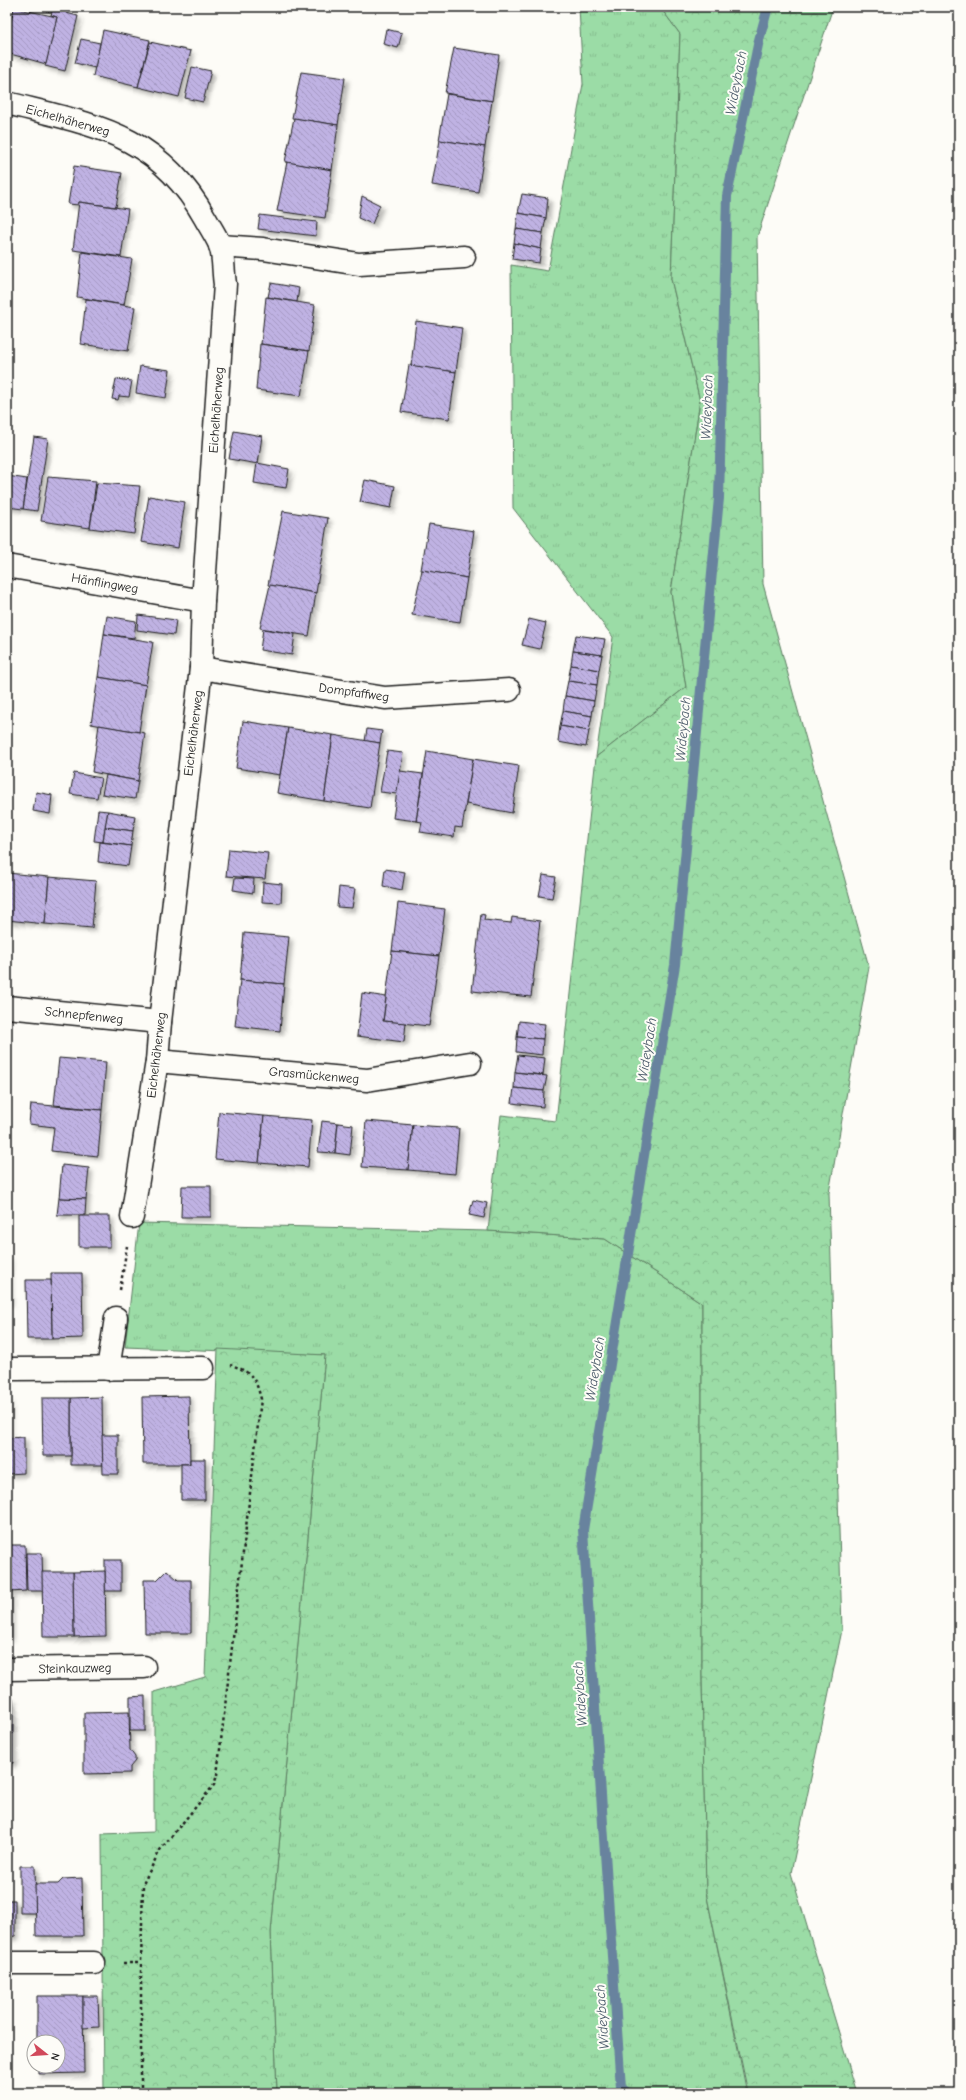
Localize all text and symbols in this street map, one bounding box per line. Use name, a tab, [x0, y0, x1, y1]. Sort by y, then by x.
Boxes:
water label: Wideybach	[721, 49, 751, 117]
street label: Eichelhäherweg	[24, 101, 112, 139]
street label: Eichelhäherweg	[205, 366, 227, 454]
water label: Wideybach	[697, 374, 717, 440]
street label: Hänflingweg	[70, 570, 140, 596]
street label: Dompfaffweg	[318, 680, 390, 704]
street label: Eichelhäherweg	[180, 689, 206, 777]
water label: Wideybach	[672, 696, 694, 762]
street label: Schnepfenweg	[44, 1003, 124, 1027]
street label: Eichelhäherweg	[143, 1011, 169, 1099]
water label: Wideybach	[634, 1017, 660, 1083]
street label: Grasmückenweg	[268, 1064, 360, 1086]
water label: Wideybach	[582, 1336, 608, 1402]
street label: Steinkauzweg	[38, 1660, 112, 1676]
water label: Wideybach	[569, 1661, 591, 1727]
water label: Wideybach	[591, 1984, 613, 2050]
north arrow	[26, 2034, 66, 2074]
text: N	[48, 2051, 62, 2062]

